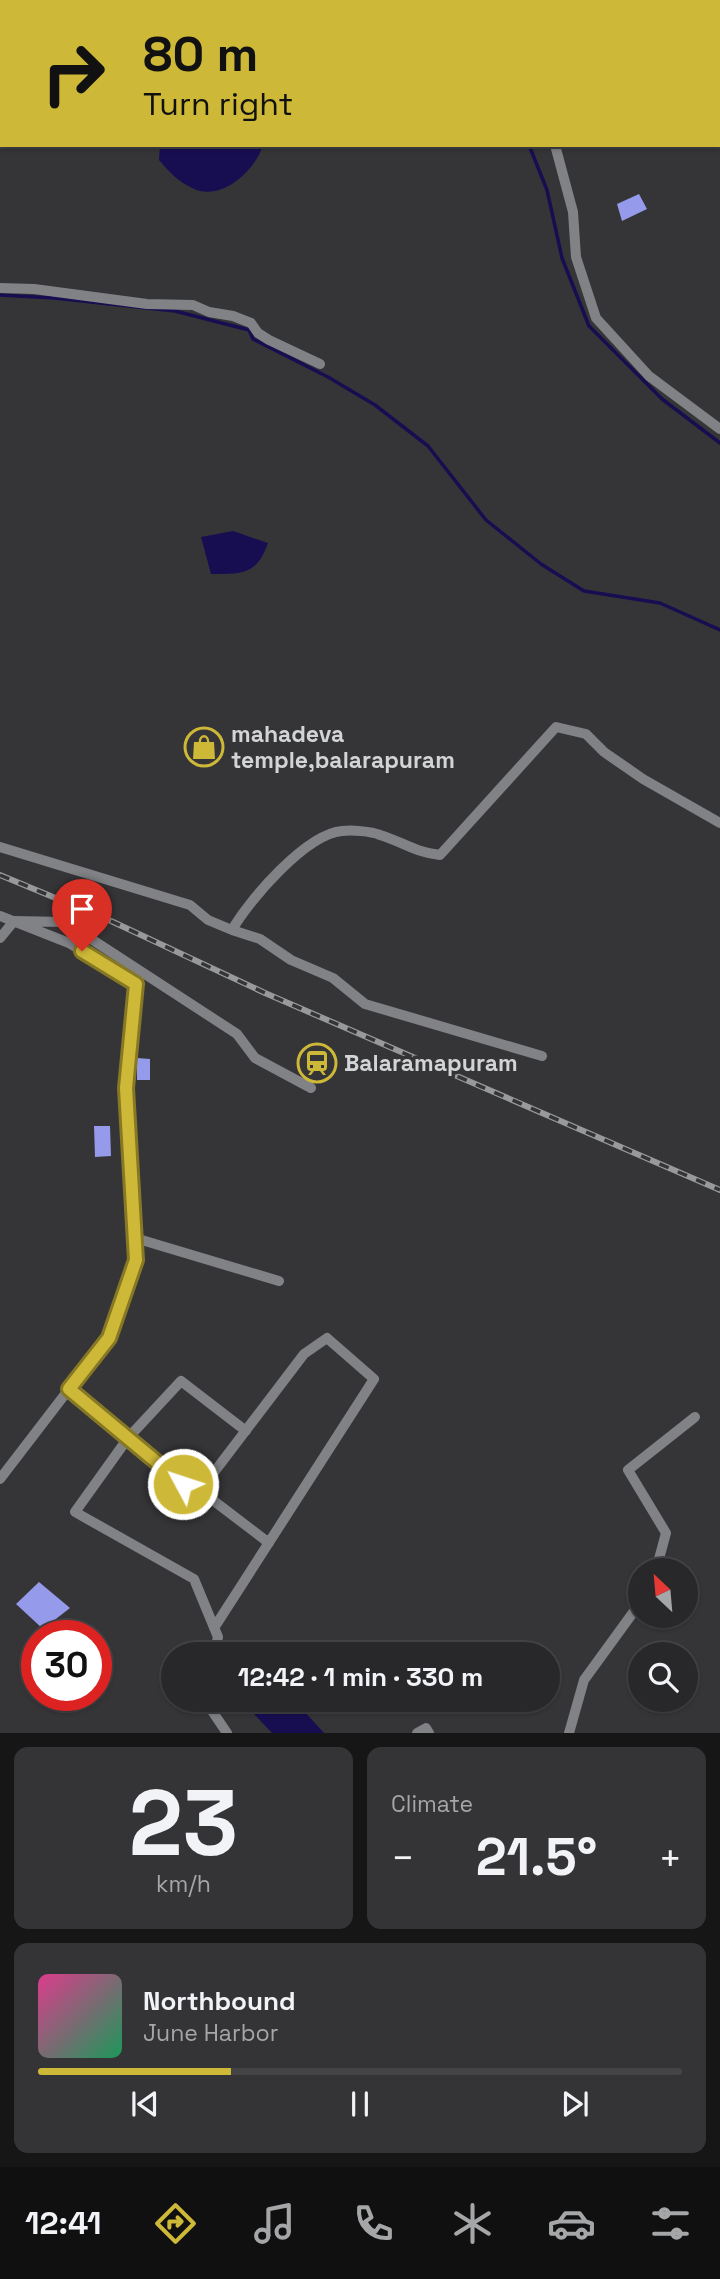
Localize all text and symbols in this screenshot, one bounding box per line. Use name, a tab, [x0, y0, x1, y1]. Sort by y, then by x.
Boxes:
text: 80 m	[143, 23, 258, 85]
icon: right	[28, 28, 119, 119]
text: Turn right	[143, 84, 293, 124]
place label: mahadeva temple,balarapuram	[231, 719, 455, 775]
shop icon: mahadeva temple,balarapuram	[183, 726, 225, 768]
pin	[52, 879, 112, 951]
icon: arrive	[63, 890, 101, 928]
station icon: Balaramapuram	[296, 1042, 338, 1084]
place label: Balaramapuram	[344, 1048, 518, 1078]
position arrow	[146, 1447, 220, 1521]
north arrow	[628, 1558, 698, 1628]
map controls	[628, 1558, 698, 1712]
speed limit sign: 30	[21, 1620, 112, 1711]
button: search	[628, 1642, 698, 1712]
text: 12:42 · 1 min · 330 m	[238, 1660, 483, 1694]
text: 23	[129, 1765, 238, 1882]
text: Climate	[391, 1789, 473, 1819]
text: 21.5°	[476, 1824, 597, 1890]
text: −	[391, 1834, 415, 1882]
text: +	[658, 1834, 682, 1882]
text: km/h	[156, 1869, 211, 1899]
text: Northbound	[143, 1984, 296, 2018]
text: June Harbor	[143, 2018, 278, 2048]
icon: previous	[126, 2085, 164, 2123]
icon: pause	[341, 2085, 379, 2123]
icon: next	[556, 2085, 594, 2123]
icon: directions	[151, 2199, 200, 2248]
icon: music	[250, 2199, 299, 2248]
icon: phone	[349, 2199, 398, 2248]
icon: climate	[448, 2199, 497, 2248]
icon: car	[547, 2199, 596, 2248]
icon: filters	[646, 2199, 695, 2248]
text: 12:41	[25, 2203, 102, 2243]

